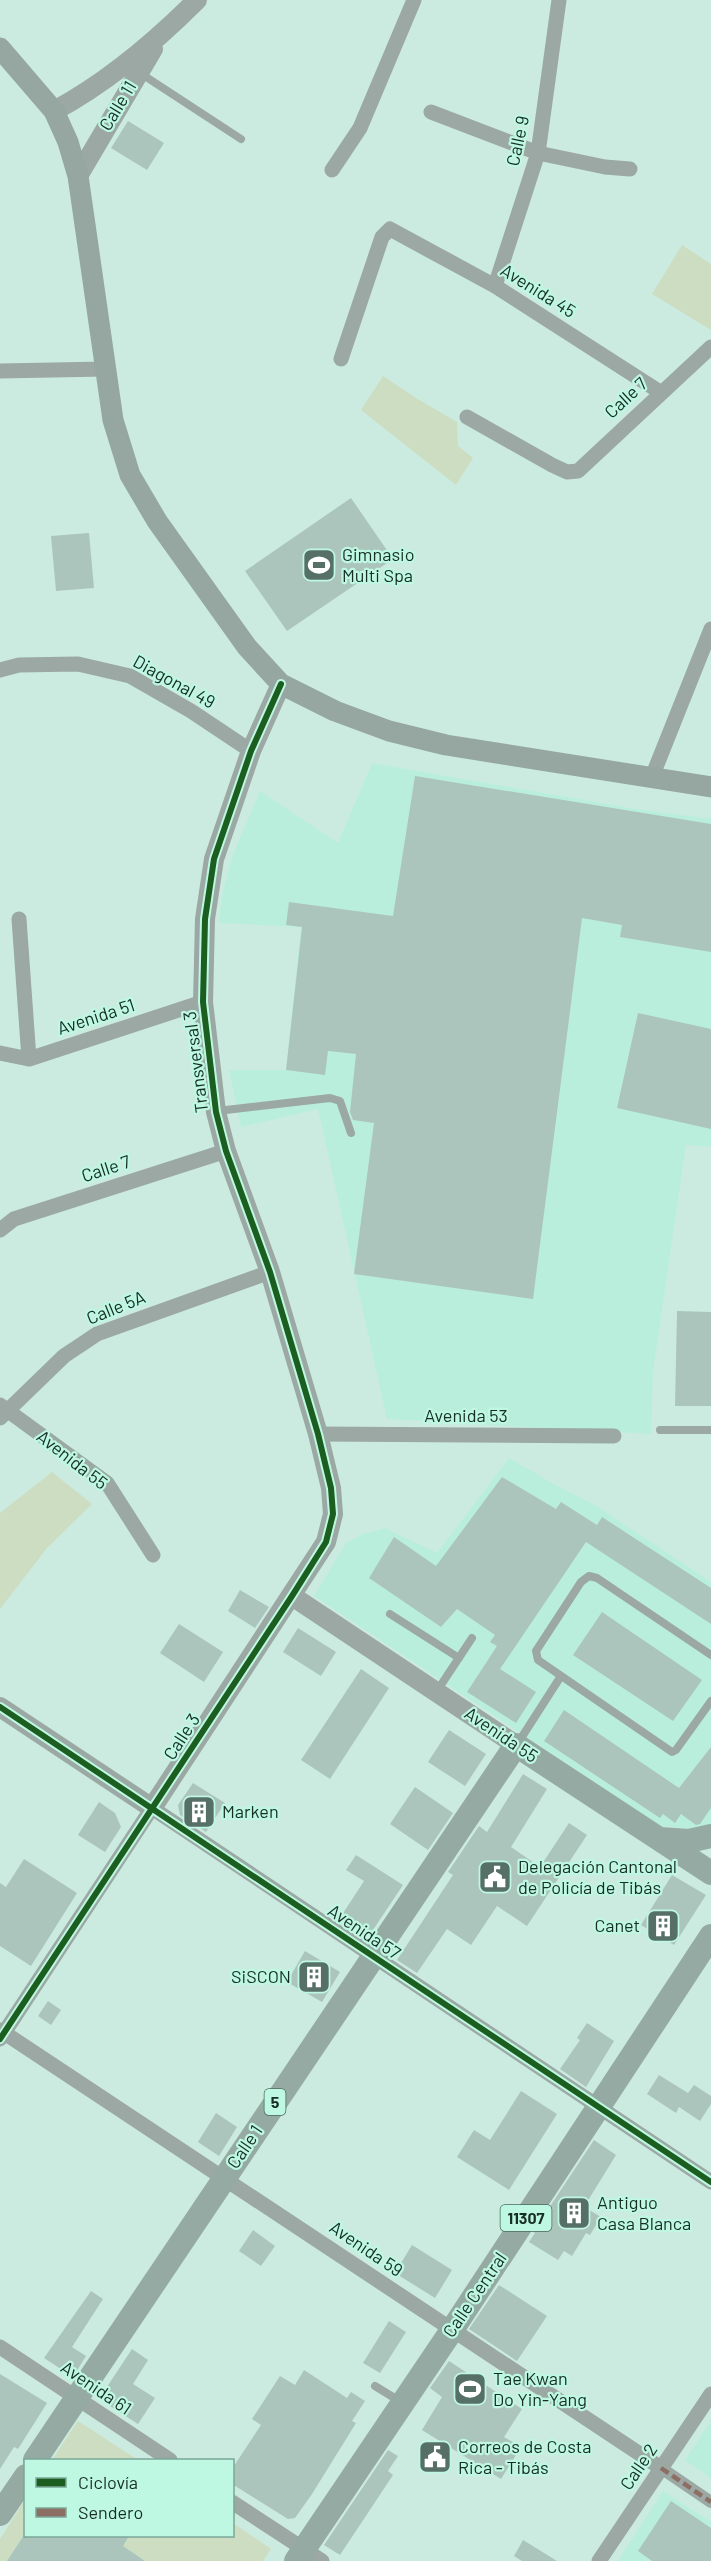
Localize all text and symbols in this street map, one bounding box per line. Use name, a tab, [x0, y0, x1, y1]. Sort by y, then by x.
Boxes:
street label: Calle 11	[94, 77, 141, 134]
street label: Calle 9	[501, 114, 533, 168]
street label: Avenida 45	[497, 258, 580, 322]
street label: Calle 7	[600, 372, 651, 422]
place label: Gimnasio Multi Spa	[342, 543, 414, 586]
sports icon: Gimnasio Multi Spa	[301, 547, 337, 583]
street label: Diagonal 49	[130, 650, 219, 713]
street label: Avenida 51	[54, 993, 137, 1039]
street label: Transversal 3	[178, 1010, 212, 1114]
street label: Calle 7	[79, 1150, 133, 1186]
street label: Calle 5A	[83, 1285, 148, 1329]
street label: Avenida 53	[424, 1404, 508, 1426]
street label: Avenida 55	[33, 1425, 112, 1494]
street label: Avenida 55	[461, 1702, 542, 1767]
street label: Calle 3	[158, 1709, 204, 1764]
building icon: Marken	[181, 1794, 217, 1830]
place label: Marken	[222, 1800, 279, 1822]
place label: Delegación Cantonal de Policía de Tibás	[518, 1855, 677, 1898]
public building icon: Delegación Cantonal de Policía de Tibás	[477, 1859, 513, 1895]
street label: Avenida 57	[324, 1899, 405, 1964]
building icon: Canet	[645, 1908, 681, 1944]
place label: Canet	[594, 1914, 640, 1936]
building icon: SiSCON	[296, 1959, 332, 1995]
place label: SiSCON	[231, 1965, 291, 1987]
road number: 5	[264, 2089, 286, 2115]
street label: Calle 1	[222, 2120, 267, 2172]
place label: Antiguo Casa Blanca	[597, 2191, 691, 2234]
building icon: Antiguo Casa Blanca	[556, 2195, 592, 2231]
road number: 11307	[500, 2205, 552, 2231]
street label: Avenida 59	[326, 2216, 407, 2281]
street label: Calle Central	[438, 2248, 511, 2341]
street label: Avenida 61	[57, 2356, 136, 2419]
place label: Tae Kwan Do Yin-Yang	[493, 2367, 587, 2410]
sports icon: Tae Kwan Do Yin-Yang	[452, 2371, 488, 2407]
place label: Correos de Costa Rica - Tibás	[458, 2435, 592, 2478]
public building icon: Correos de Costa Rica - Tibás	[417, 2439, 453, 2475]
street label: Calle 2	[615, 2439, 662, 2494]
legend	[24, 2459, 234, 2537]
text: Ciclovía	[78, 2471, 138, 2493]
text: Sendero	[78, 2501, 143, 2523]

